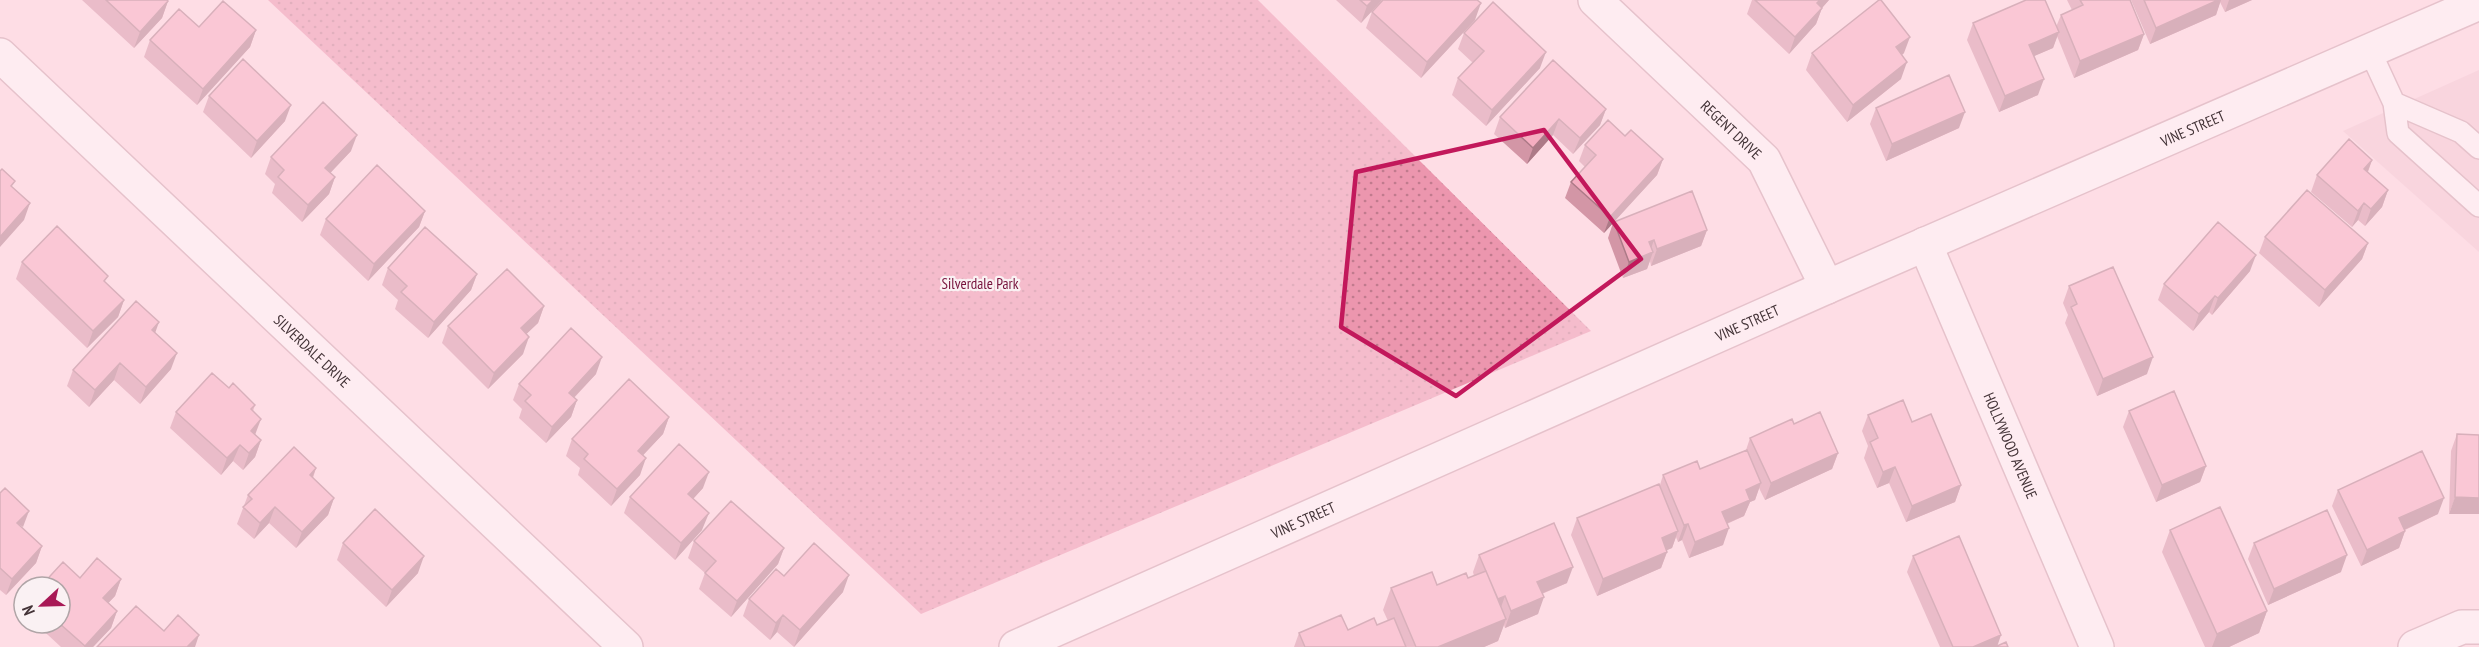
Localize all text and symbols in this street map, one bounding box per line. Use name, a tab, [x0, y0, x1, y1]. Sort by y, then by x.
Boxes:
street label: REGENT DRIVE	[1697, 96, 1766, 163]
street label: VINE STREET	[2157, 105, 2228, 150]
park label: Silverdale Park	[942, 274, 1019, 293]
street label: VINE STREET	[1711, 300, 1782, 345]
street label: SILVERDALE DRIVE	[270, 310, 355, 391]
street label: HOLLYWOOD AVENUE	[1980, 390, 2042, 501]
street label: VINE STREET	[1267, 497, 1338, 543]
north arrow	[12, 575, 72, 635]
text: N	[17, 603, 39, 618]

